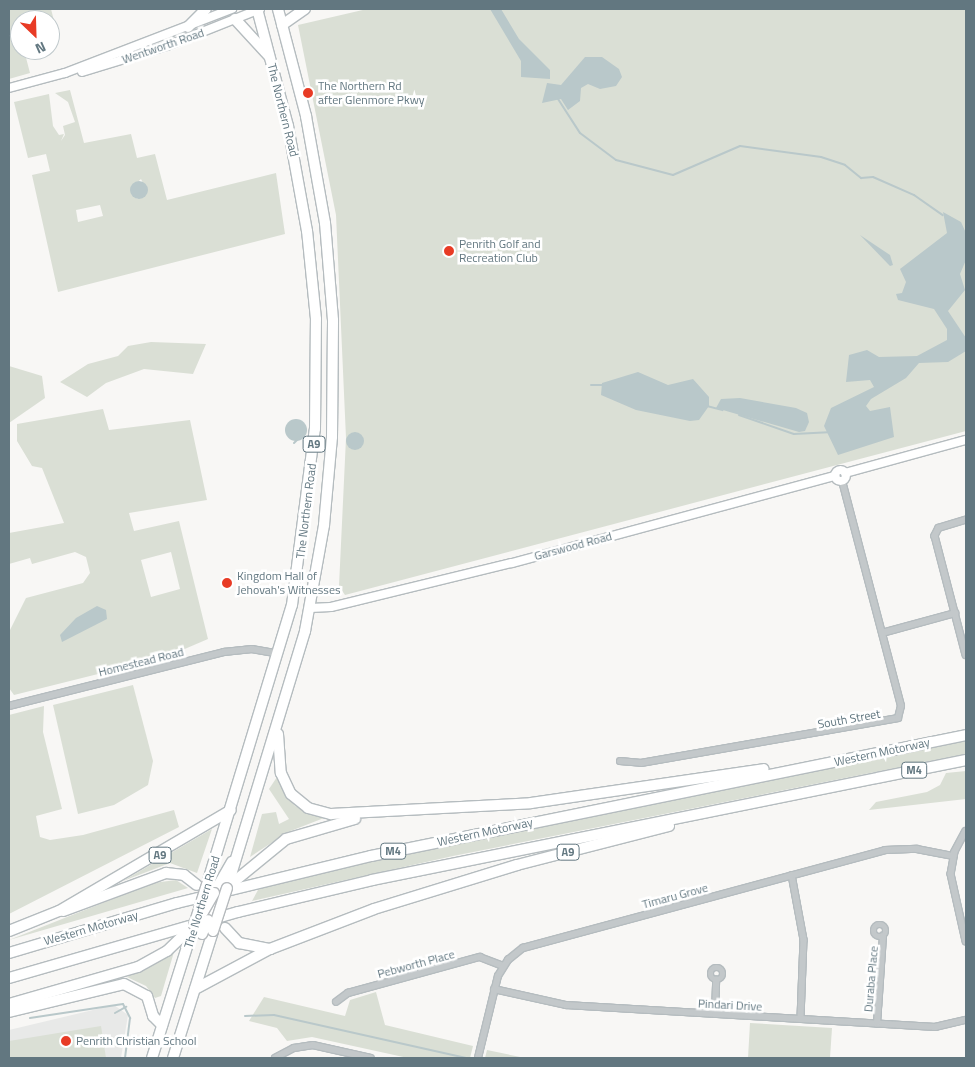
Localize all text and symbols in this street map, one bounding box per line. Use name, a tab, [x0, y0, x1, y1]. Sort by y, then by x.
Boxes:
north arrow	[10, 10, 60, 60]
street label: Wentworth Road	[120, 25, 206, 67]
text: N	[32, 37, 50, 60]
street label: The Northern Road	[264, 62, 302, 158]
place label: The Northern Rd after Glenmore Pkwy	[318, 79, 425, 107]
marker: The Northern Rd after Glenmore Pkwy	[302, 87, 314, 99]
place label: Penrith Golf and Recreation Club	[459, 237, 541, 265]
marker: Penrith Golf and Recreation Club	[443, 245, 455, 257]
road number: A9	[302, 436, 326, 452]
street label: The Northern Road	[293, 463, 319, 559]
street label: Garswood Road	[533, 529, 613, 563]
place label: Kingdom Hall of Jehovah's Witnesses	[237, 569, 341, 597]
marker: Kingdom Hall of Jehovah's Witnesses	[221, 577, 233, 589]
street label: Homestead Road	[97, 644, 185, 680]
street label: South Street	[817, 706, 881, 732]
street label: Western Motorway	[833, 735, 931, 769]
road number: M4	[900, 762, 928, 778]
street label: Western Motorway	[436, 815, 534, 849]
road number: M4	[379, 842, 407, 859]
road number: A9	[556, 844, 580, 860]
road number: A9	[148, 846, 172, 864]
street label: The Northern Road	[181, 854, 223, 950]
street label: Timaru Grove	[641, 880, 709, 912]
street label: Western Motorway	[42, 908, 140, 948]
street label: Duraba Place	[861, 945, 881, 1013]
street label: Pebworth Place	[376, 947, 456, 981]
street label: Pindari Drive	[698, 996, 762, 1014]
place label: Penrith Christian School	[76, 1034, 197, 1048]
marker: Penrith Christian School	[60, 1035, 72, 1047]

